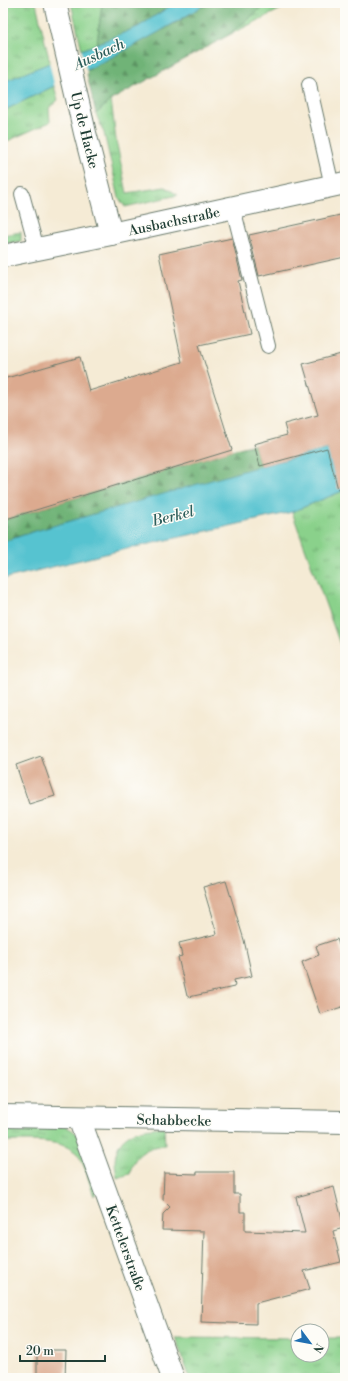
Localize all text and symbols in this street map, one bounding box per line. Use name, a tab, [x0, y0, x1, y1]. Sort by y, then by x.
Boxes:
water label: Ausbach	[69, 34, 128, 75]
street label: Up de Hacke	[66, 90, 102, 171]
street label: Ausbachstraße	[126, 203, 222, 241]
water label: Berkel	[149, 502, 196, 531]
street label: Schabbecke	[136, 1111, 212, 1131]
street label: Kettelerstraße	[101, 1203, 149, 1294]
north arrow	[290, 1323, 330, 1363]
scale bar	[20, 1337, 105, 1363]
text: N	[309, 1340, 326, 1355]
text: 20 m	[26, 1344, 54, 1359]

